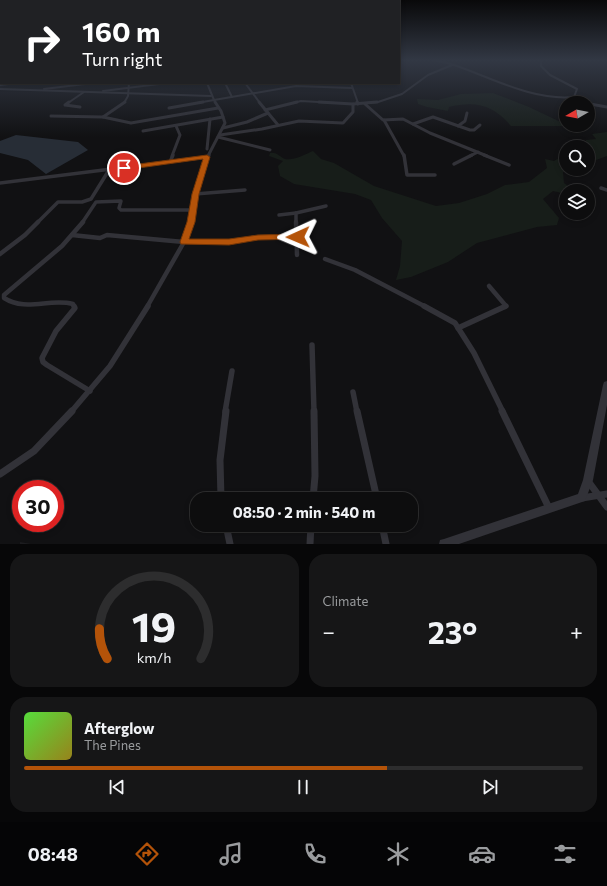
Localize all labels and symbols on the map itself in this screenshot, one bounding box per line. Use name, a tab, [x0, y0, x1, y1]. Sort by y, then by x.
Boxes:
north arrow	[559, 96, 595, 132]
pin	[107, 151, 141, 185]
position arrow	[277, 216, 319, 258]
speed limit sign: 30	[12, 480, 64, 532]

